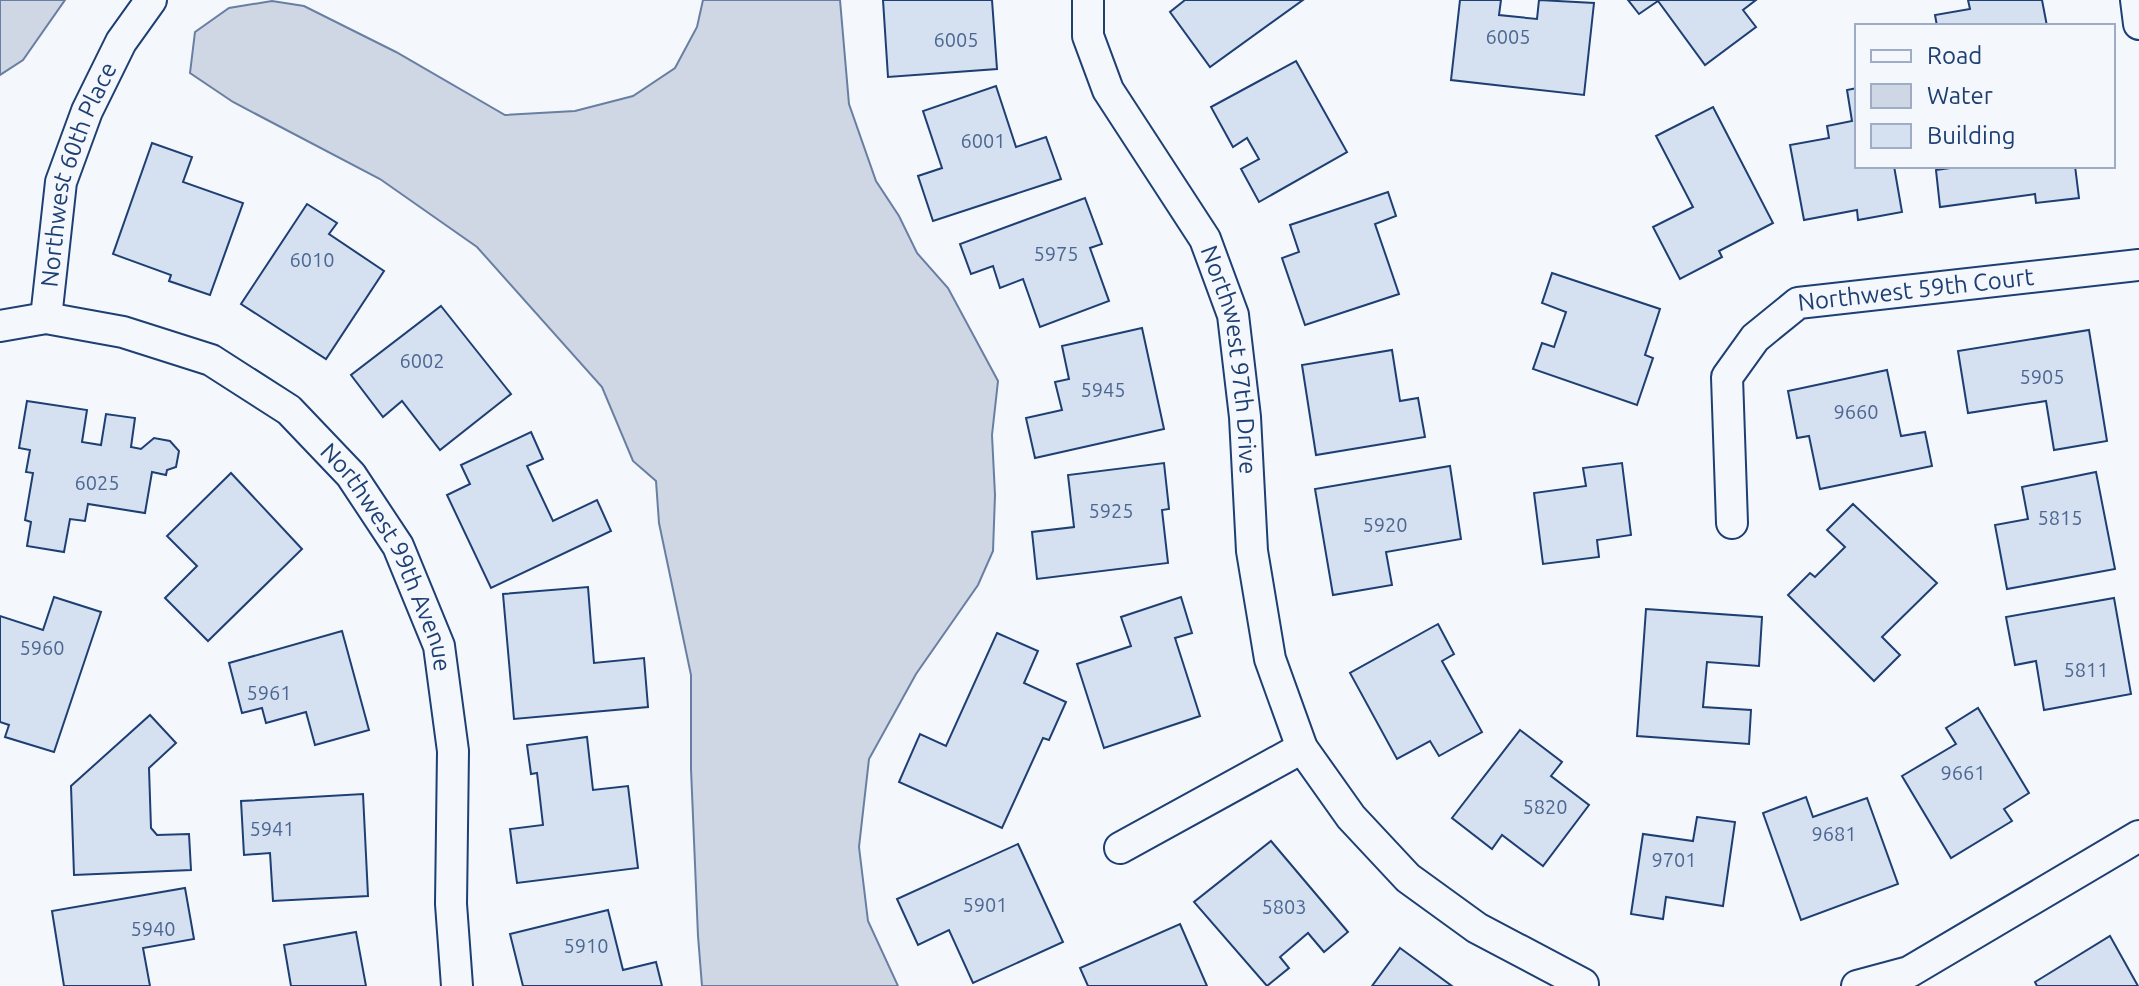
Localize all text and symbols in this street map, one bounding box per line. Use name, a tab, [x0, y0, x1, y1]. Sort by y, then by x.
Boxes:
legend	[1855, 24, 2115, 168]
house number: 6005	[1485, 25, 1531, 48]
house number: 6005	[933, 28, 979, 51]
text: Road	[1927, 42, 1982, 69]
street label: Northwest 60th Place	[35, 58, 122, 289]
text: Water	[1927, 82, 1993, 109]
text: Building	[1927, 122, 2015, 149]
house number: 6001	[960, 129, 1006, 152]
house number: 5975	[1033, 242, 1079, 265]
street label: Northwest 97th Drive	[1196, 242, 1262, 475]
house number: 6010	[289, 248, 335, 271]
street label: Northwest 59th Court	[1796, 263, 2036, 316]
house number: 6002	[399, 349, 445, 372]
house number: 5905	[2019, 365, 2065, 388]
house number: 5945	[1080, 378, 1126, 401]
house number: 9660	[1833, 400, 1879, 423]
street label: Northwest 99th Avenue	[315, 438, 456, 673]
house number: 6025	[74, 471, 120, 494]
house number: 5925	[1088, 499, 1134, 522]
house number: 5815	[2037, 506, 2083, 529]
house number: 5920	[1362, 513, 1408, 536]
house number: 5960	[19, 636, 65, 659]
house number: 5811	[2063, 658, 2109, 681]
house number: 5961	[246, 681, 292, 704]
house number: 9661	[1940, 761, 1986, 784]
house number: 5820	[1522, 795, 1568, 818]
house number: 5941	[249, 817, 295, 840]
house number: 9681	[1811, 822, 1857, 845]
house number: 9701	[1651, 848, 1697, 871]
house number: 5901	[962, 893, 1008, 916]
house number: 5803	[1261, 895, 1307, 918]
house number: 5940	[130, 917, 176, 940]
house number: 5910	[563, 934, 609, 957]

